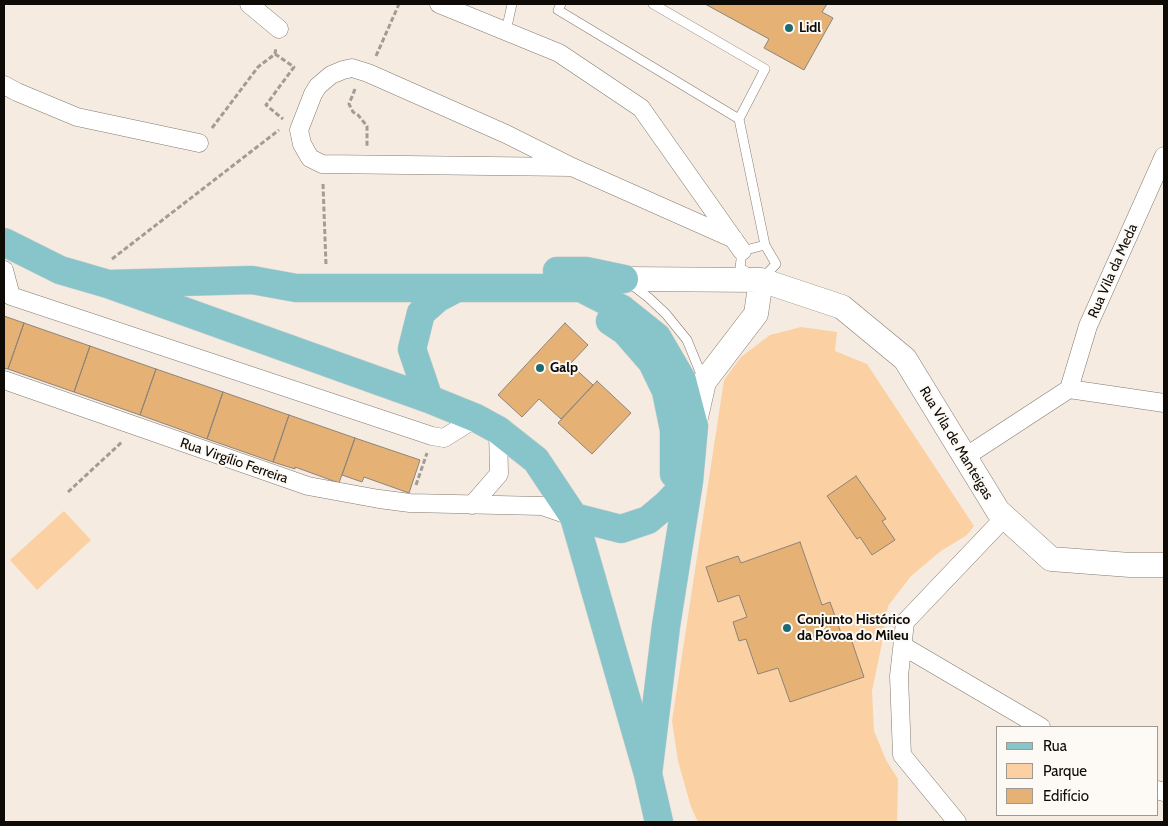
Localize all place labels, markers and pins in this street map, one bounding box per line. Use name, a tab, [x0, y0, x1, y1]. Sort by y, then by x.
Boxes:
place label: Lidl	[799, 20, 821, 36]
marker: Lidl	[783, 22, 795, 34]
place label: Galp	[550, 360, 578, 376]
marker: Galp	[534, 362, 546, 374]
place label: Conjunto Histórico da Póvoa do Mileu	[797, 612, 910, 644]
marker: Conjunto Histórico da Póvoa do Mileu	[781, 622, 793, 634]

